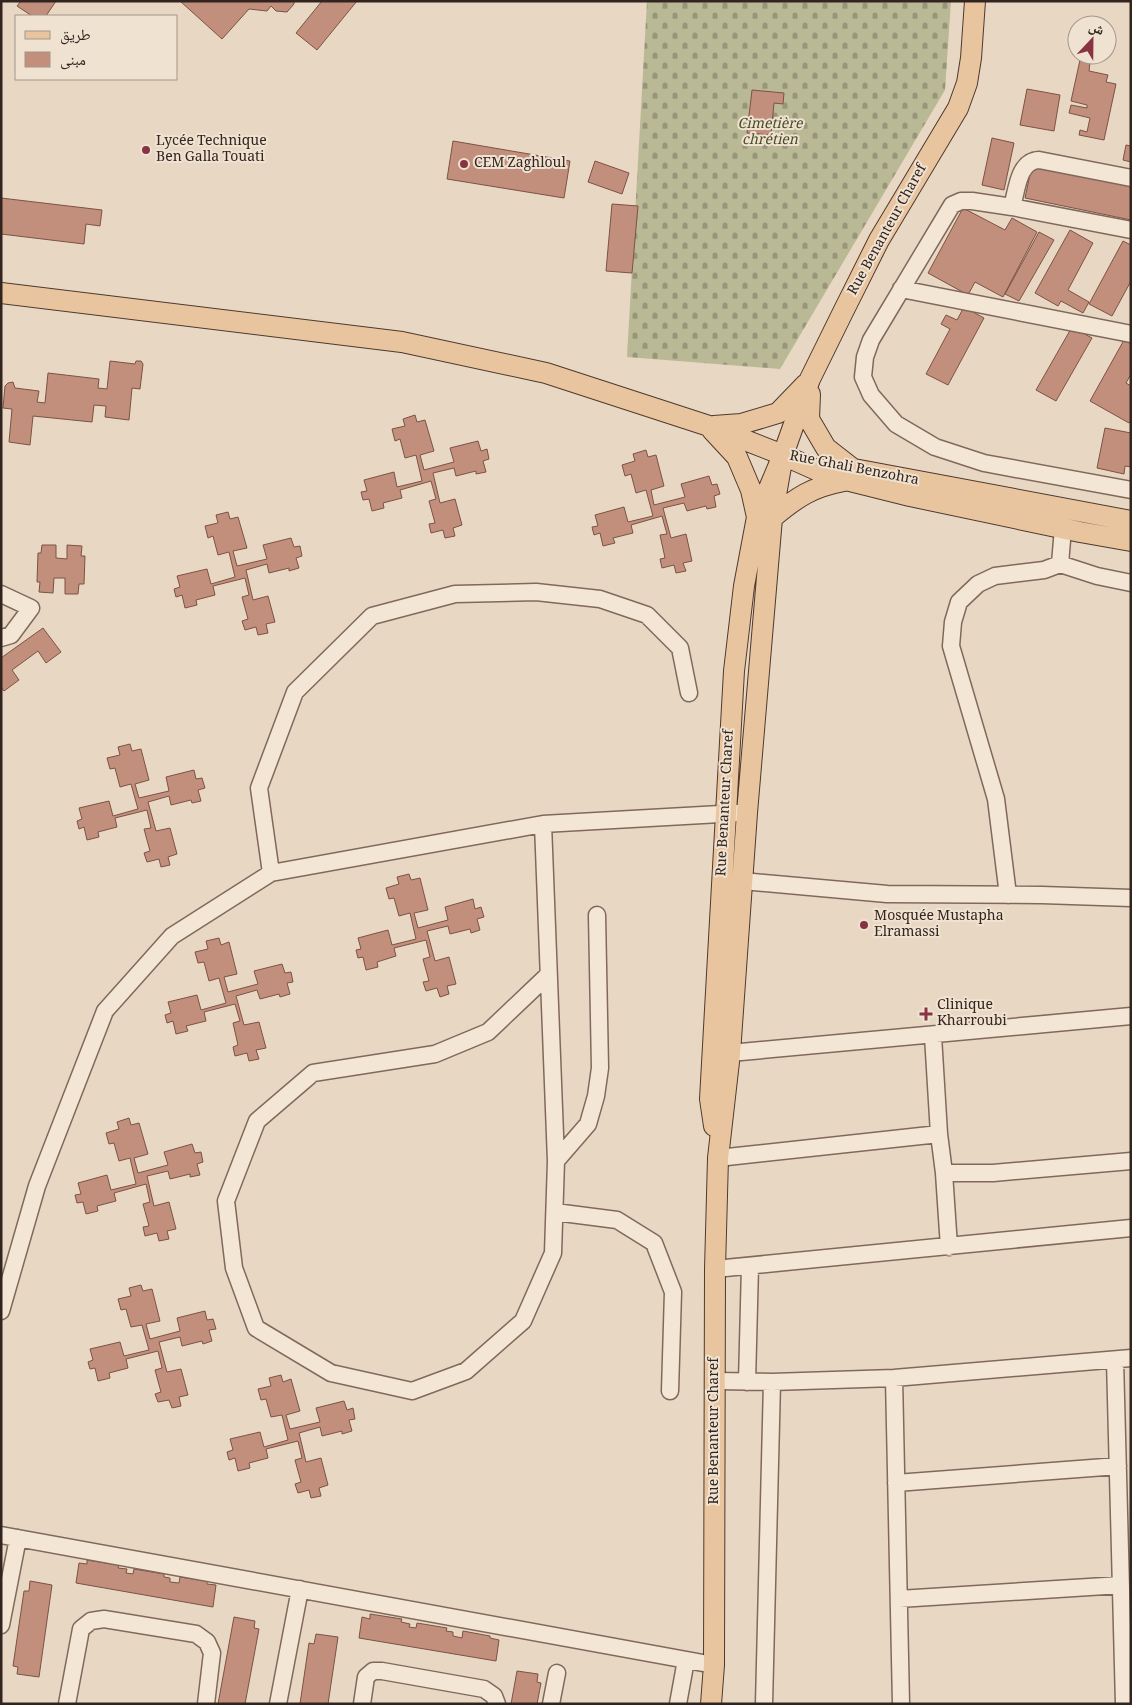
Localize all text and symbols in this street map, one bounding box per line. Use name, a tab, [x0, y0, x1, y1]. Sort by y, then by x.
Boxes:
legend	[15, 15, 178, 80]
north arrow	[1067, 15, 1117, 65]
text: ش	[1085, 16, 1108, 44]
text: طريق	[60, 24, 91, 50]
text: مبنى	[60, 49, 86, 75]
park label: Cimetière chrétien	[738, 113, 804, 153]
place label: Lycée Technique Ben Galla Touati	[156, 130, 267, 170]
marker: Lycée Technique Ben Galla Touati	[140, 144, 152, 156]
place label: CEM Zaghloul	[474, 152, 566, 176]
marker: CEM Zaghloul	[458, 158, 470, 170]
street label: Rue Benanteur Charef	[842, 158, 935, 300]
street label: Rue Ghali Benzohra	[787, 445, 921, 493]
street label: Rue Benanteur Charef	[710, 727, 742, 877]
place label: Mosquée Mustapha Elramassi	[874, 905, 1004, 945]
marker: Mosquée Mustapha Elramassi	[858, 919, 870, 931]
place label: Clinique Kharroubi	[937, 994, 1007, 1034]
marker: Clinique Kharroubi	[919, 1007, 933, 1021]
street label: Rue Benanteur Charef	[703, 1356, 727, 1504]

